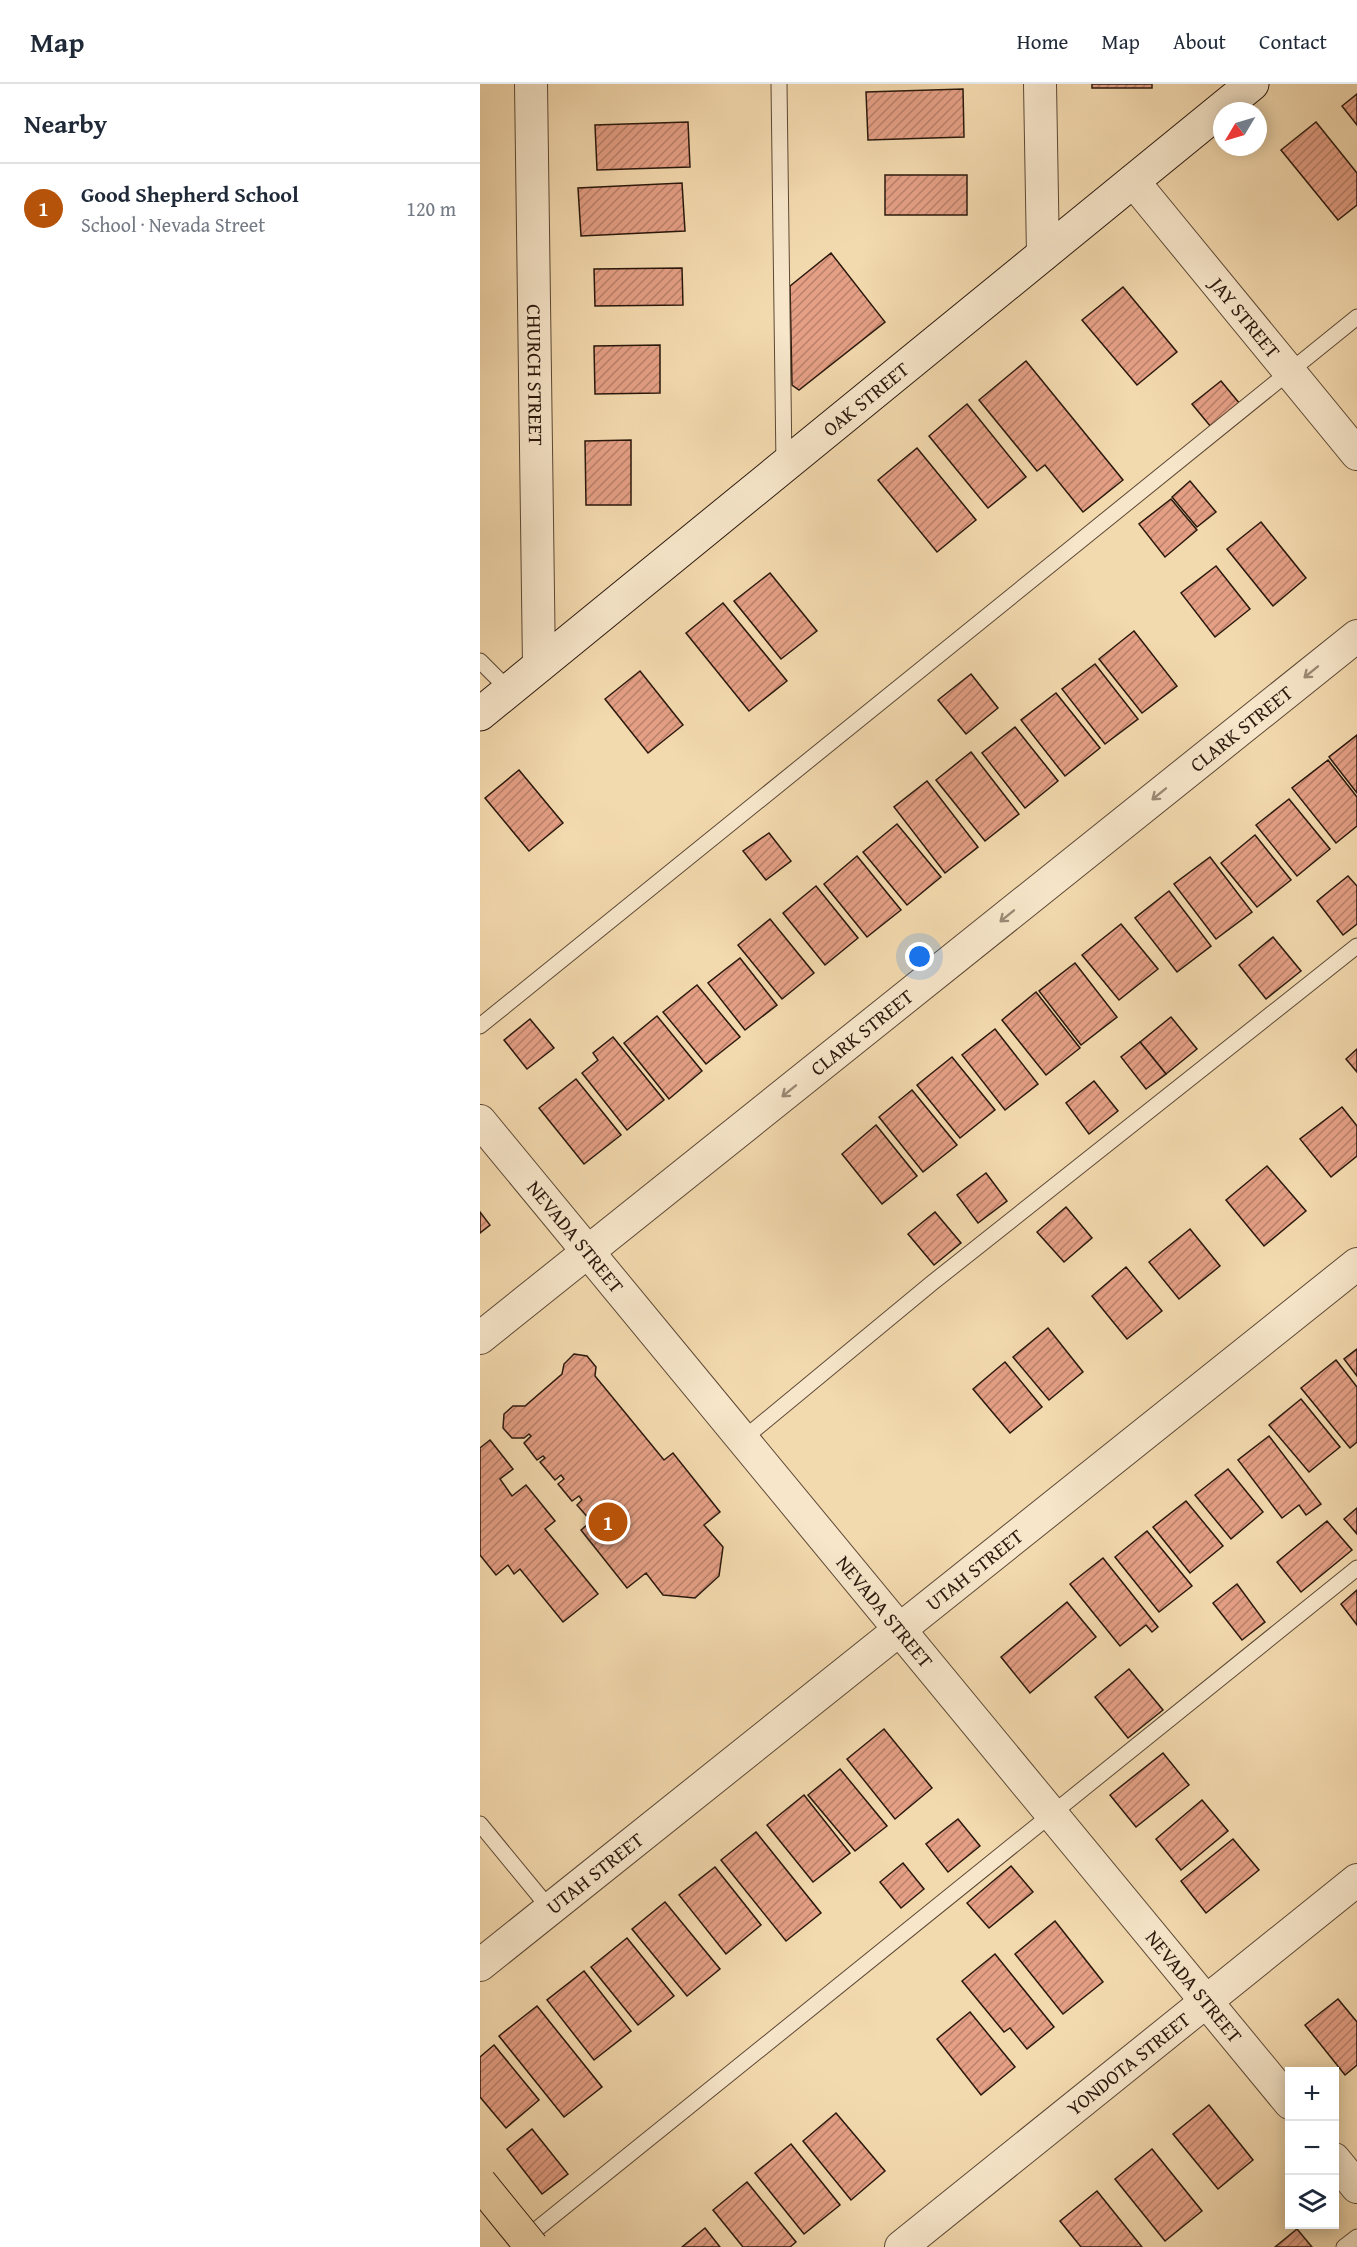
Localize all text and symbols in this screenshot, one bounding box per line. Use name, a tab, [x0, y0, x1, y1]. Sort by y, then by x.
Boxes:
text: Map	[30, 21, 84, 62]
text: Home	[1017, 26, 1068, 57]
text: Map	[1101, 26, 1140, 57]
text: About	[1173, 26, 1226, 57]
text: Contact	[1259, 26, 1327, 57]
north arrow	[1213, 102, 1267, 156]
text: Nearby	[24, 104, 107, 143]
text: Good Shepherd School	[81, 178, 299, 210]
text: 1	[38, 194, 49, 223]
text: 120 m	[406, 194, 456, 223]
text: School · Nevada Street	[81, 210, 265, 239]
street label: JAY STREET	[1202, 268, 1288, 364]
street label: CHURCH STREET	[520, 304, 551, 446]
street label: OAK STREET	[816, 355, 915, 443]
one-way arrow	[1304, 666, 1320, 679]
street label: CLARK STREET	[1183, 678, 1299, 779]
one-way arrow	[1151, 788, 1167, 801]
one-way arrow	[999, 910, 1015, 923]
your location	[905, 942, 934, 971]
street label: CLARK STREET	[804, 982, 919, 1082]
one-way arrow	[782, 1084, 798, 1097]
street label: NEVADA STREET	[521, 1174, 631, 1299]
pin: 1	[588, 1500, 628, 1544]
street label: UTAH STREET	[919, 1522, 1029, 1617]
street label: NEVADA STREET	[830, 1549, 940, 1674]
street label: UTAH STREET	[540, 1825, 649, 1921]
street label: NEVADA STREET	[1139, 1924, 1250, 2049]
street label: YONDOTA STREET	[1060, 2005, 1196, 2122]
map controls	[1285, 2067, 1339, 2229]
button: +	[1285, 2067, 1339, 2121]
button: −	[1285, 2121, 1339, 2175]
button: layers	[1285, 2175, 1339, 2229]

